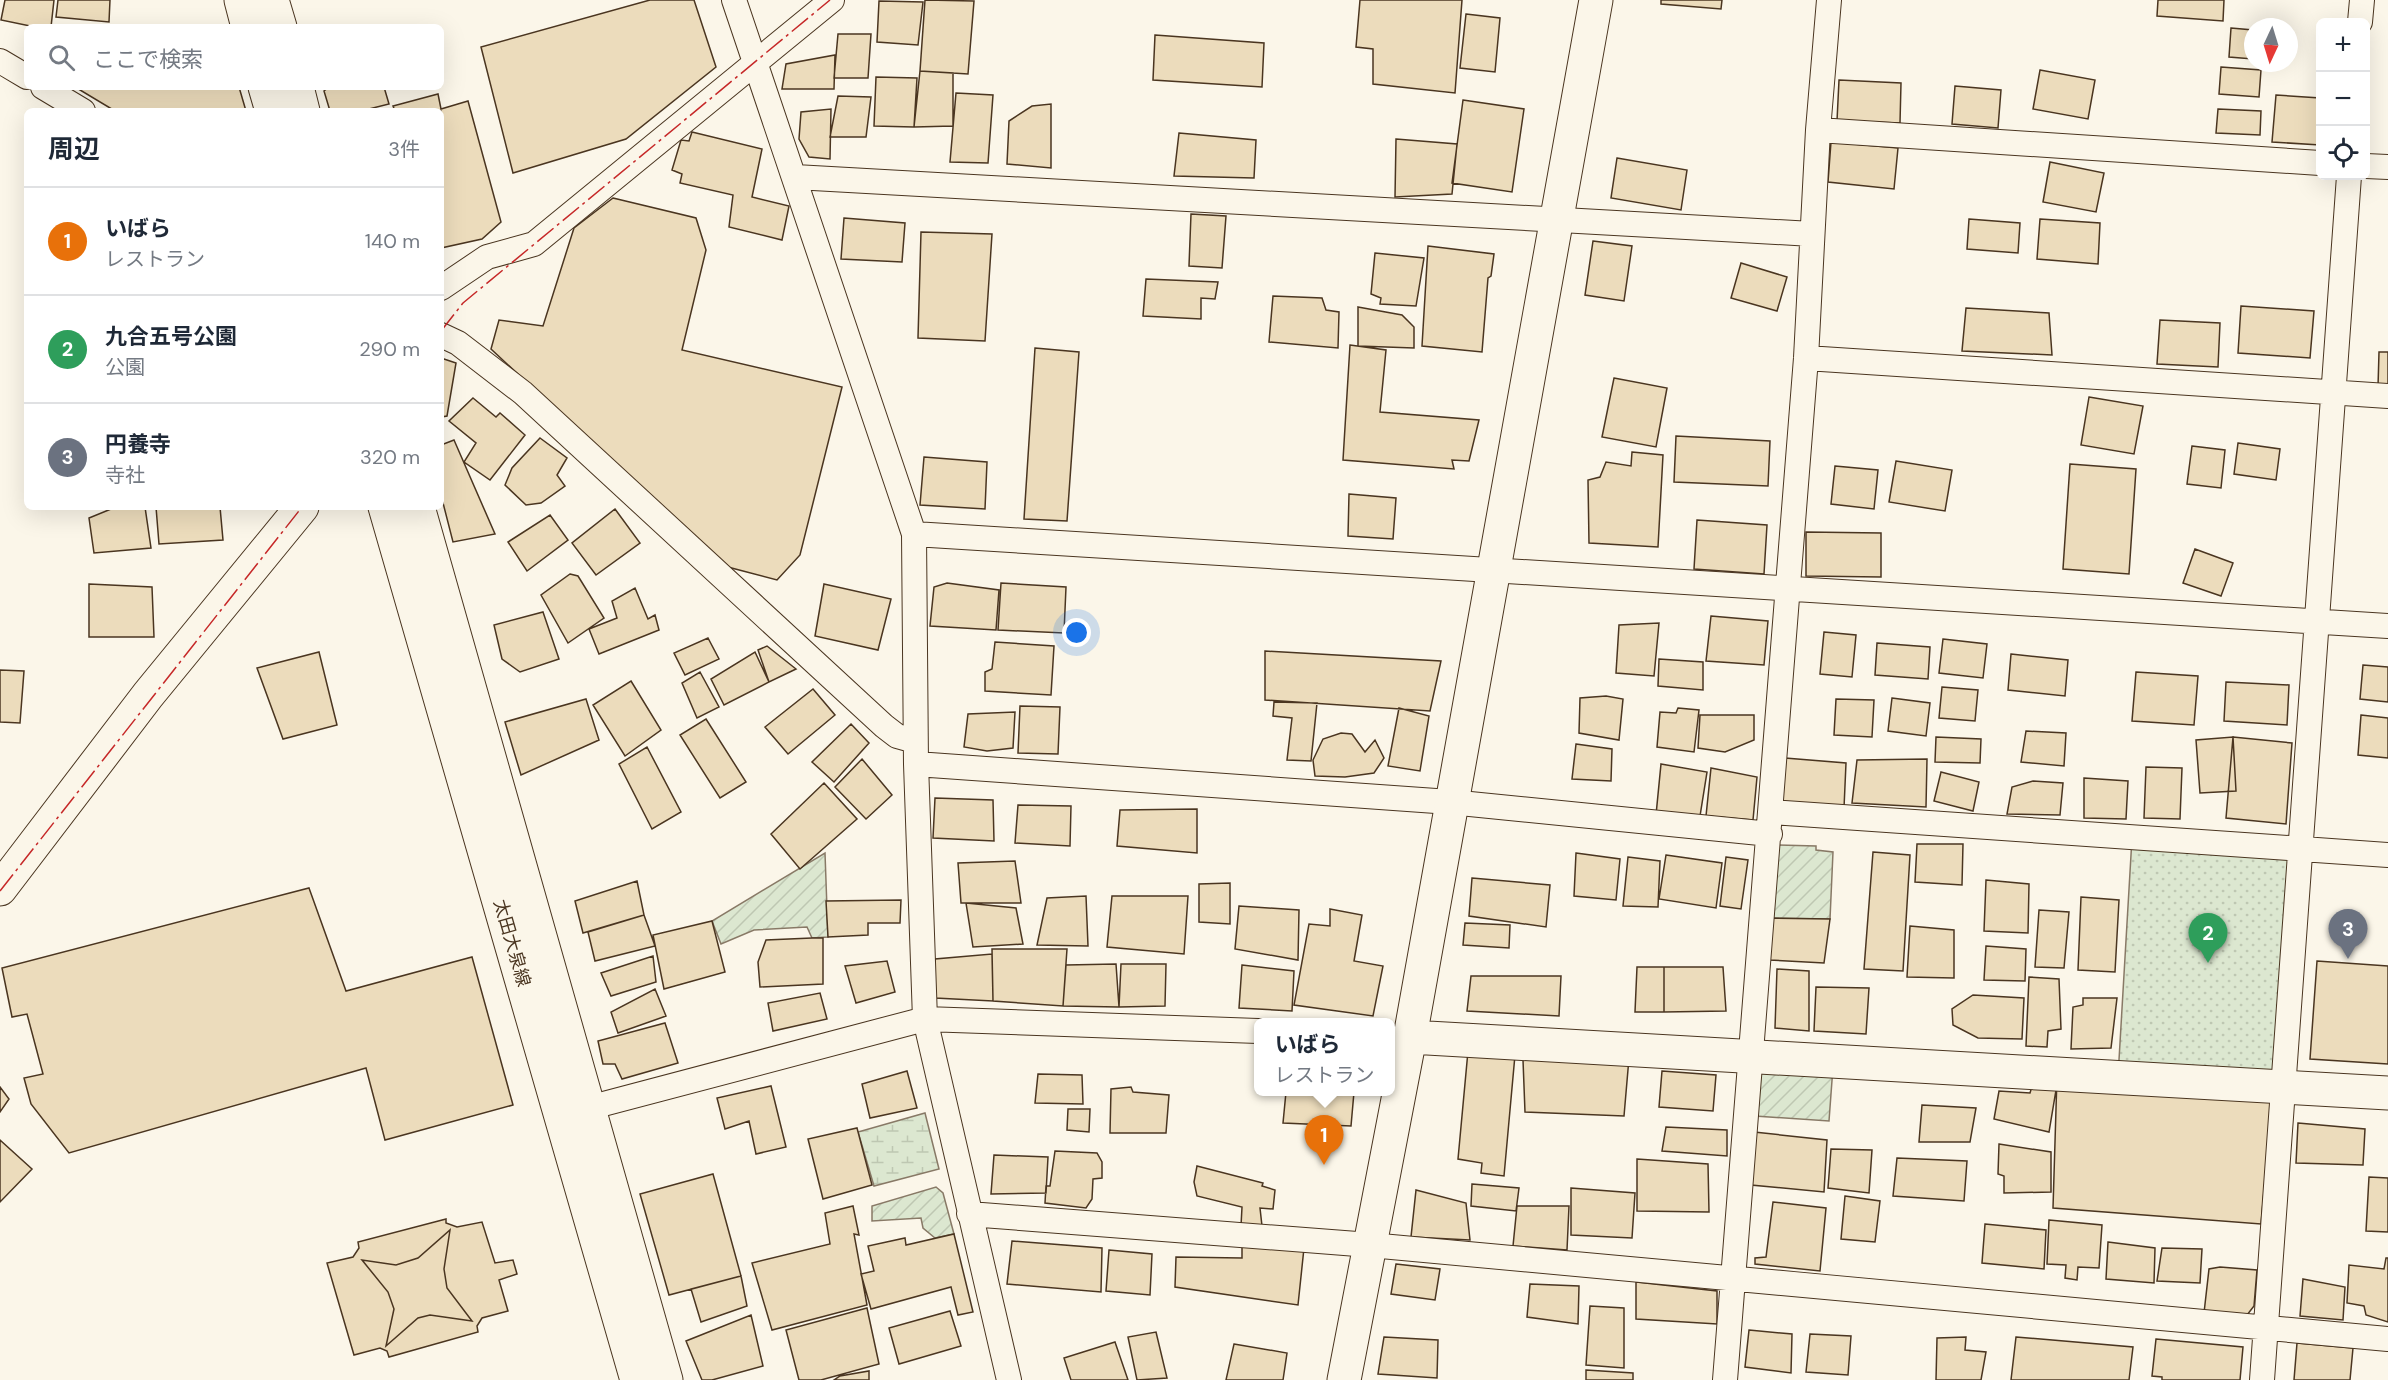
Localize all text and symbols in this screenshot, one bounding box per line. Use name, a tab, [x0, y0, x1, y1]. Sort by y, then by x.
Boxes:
north arrow	[2244, 18, 2298, 72]
map controls	[2316, 18, 2370, 180]
button: +	[2316, 18, 2370, 72]
search box	[24, 24, 444, 90]
icon: search	[45, 41, 78, 74]
text: ここで検索	[93, 45, 203, 74]
button: −	[2316, 72, 2370, 126]
button: locate	[2316, 126, 2370, 180]
text: 周辺	[48, 132, 100, 166]
text: 3件	[388, 136, 420, 162]
text: いばら	[105, 214, 171, 243]
text: 1	[64, 228, 71, 254]
text: 140 m	[365, 228, 420, 254]
text: レストラン	[105, 246, 205, 272]
text: 九合五号公園	[105, 322, 237, 351]
text: 2	[62, 336, 73, 362]
text: 290 m	[359, 336, 420, 362]
text: 公園	[105, 354, 145, 380]
text: 円養寺	[105, 430, 171, 459]
text: 3	[61, 444, 74, 470]
text: 320 m	[360, 444, 420, 470]
text: 寺社	[105, 462, 145, 488]
your location	[1062, 618, 1091, 647]
street label: 太田大泉線	[488, 896, 536, 990]
pin: 3	[2328, 910, 2368, 959]
pin: 2	[2188, 914, 2228, 963]
popup	[1254, 1018, 1395, 1096]
text: いばら	[1275, 1030, 1341, 1059]
text: レストラン	[1275, 1062, 1375, 1088]
pin: 1	[1304, 1116, 1344, 1165]

